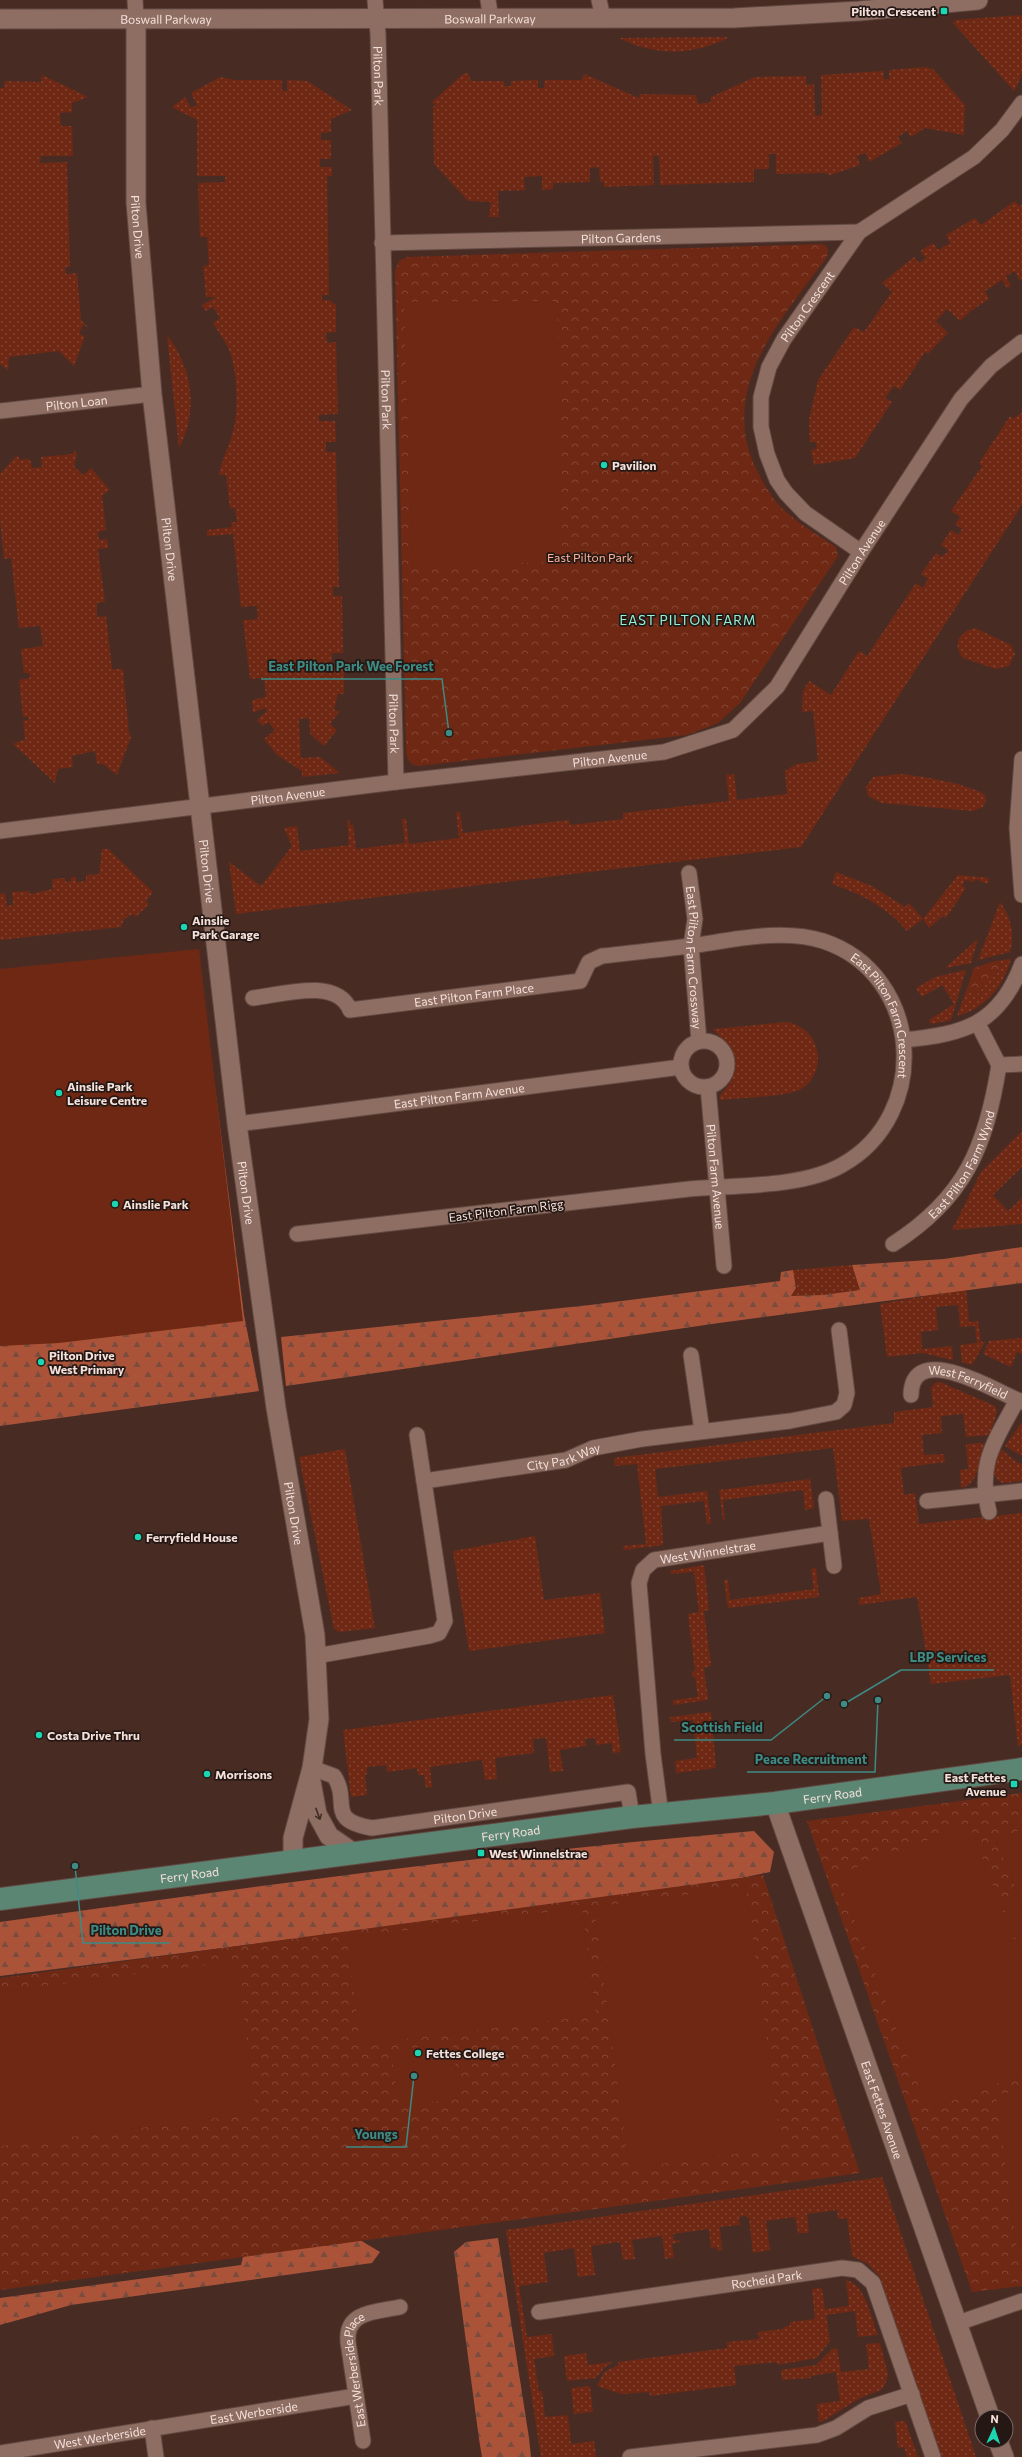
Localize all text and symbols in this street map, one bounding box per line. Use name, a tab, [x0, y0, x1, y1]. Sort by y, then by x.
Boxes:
place label: Pilton Crescent	[851, 4, 936, 18]
marker: Pilton Crescent	[939, 6, 949, 16]
street label: Boswall Parkway	[444, 11, 536, 25]
street label: Boswall Parkway	[120, 12, 212, 26]
street label: Pilton Park	[371, 46, 387, 107]
street label: Pilton Drive	[129, 195, 148, 259]
street label: Pilton Gardens	[581, 230, 661, 245]
street label: Pilton Crescent	[777, 268, 837, 344]
street label: Pilton Park	[379, 370, 395, 430]
street label: Pilton Loan	[45, 392, 108, 413]
place label: Pavilion	[612, 458, 657, 472]
marker: Pavilion	[599, 460, 609, 470]
street label: Pilton Avenue	[835, 516, 888, 587]
street label: Pilton Drive	[159, 517, 181, 582]
park label: East Pilton Park	[547, 550, 633, 564]
district label: EAST PILTON FARM	[620, 612, 756, 628]
callout: East Pilton Park Wee Forest	[261, 654, 442, 679]
text: East Pilton Park Wee Forest	[268, 658, 434, 674]
street label: Pilton Park	[387, 693, 402, 754]
street label: Pilton Avenue	[572, 747, 648, 769]
street label: Pilton Avenue	[250, 784, 326, 807]
street label: Pilton Drive	[197, 839, 218, 904]
street label: East Pilton Farm Crossway	[684, 885, 705, 1030]
place label: Ainslie Park Garage	[192, 913, 259, 941]
marker: Ainslie Park Garage	[179, 922, 189, 932]
street label: East Pilton Farm Crescent	[848, 950, 911, 1080]
street label: East Pilton Farm Place	[413, 980, 535, 1009]
place label: Ainslie Park Leisure Centre	[67, 1079, 147, 1107]
street label: East Pilton Farm Avenue	[393, 1080, 525, 1111]
marker: Ainslie Park Leisure Centre	[54, 1088, 64, 1098]
street label: East Pilton Farm Wynd	[925, 1109, 997, 1221]
street label: Pilton Farm Avenue	[704, 1123, 728, 1230]
street label: Pilton Drive	[235, 1160, 258, 1225]
street label: East Pilton Farm Rigg	[448, 1196, 565, 1224]
place label: Ainslie Park	[123, 1197, 189, 1211]
marker: Ainslie Park	[110, 1199, 120, 1209]
place label: Pilton Drive West Primary	[49, 1348, 125, 1376]
marker: Pilton Drive West Primary	[36, 1357, 46, 1367]
street label: West Ferryfield	[928, 1363, 1010, 1401]
street label: City Park Way	[526, 1440, 601, 1473]
street label: Pilton Drive	[282, 1481, 306, 1546]
place label: Ferryfield House	[146, 1530, 238, 1544]
marker: Ferryfield House	[133, 1532, 143, 1542]
street label: West Winnelstrae	[659, 1538, 757, 1566]
callout: LBP Services	[901, 1645, 994, 1670]
text: LBP Services	[910, 1649, 986, 1665]
callout: Scottish Field	[674, 1715, 771, 1740]
text: Scottish Field	[681, 1719, 763, 1735]
place label: Costa Drive Thru	[47, 1728, 140, 1742]
marker: Costa Drive Thru	[34, 1730, 44, 1740]
callout: Peace Recruitment	[747, 1747, 875, 1772]
text: Peace Recruitment	[755, 1751, 868, 1767]
place label: Morrisons	[215, 1767, 273, 1781]
marker: Morrisons	[202, 1769, 212, 1779]
place label: East Fettes Avenue	[945, 1770, 1006, 1798]
marker: East Fettes Avenue	[1009, 1779, 1019, 1789]
street label: Ferry Road	[802, 1784, 863, 1806]
street label: Pilton Drive	[432, 1804, 498, 1826]
one-way arrow	[315, 1807, 322, 1820]
street label: Ferry Road	[480, 1822, 541, 1843]
place label: West Winnelstrae	[489, 1846, 587, 1860]
marker: West Winnelstrae	[476, 1848, 486, 1858]
street label: Ferry Road	[159, 1864, 220, 1885]
callout: Pilton Drive	[83, 1918, 170, 1943]
text: Pilton Drive	[91, 1922, 162, 1938]
place label: Fettes College	[426, 2046, 504, 2060]
marker: Fettes College	[413, 2048, 423, 2058]
street label: East Fettes Avenue	[859, 2059, 906, 2161]
callout: Youngs	[346, 2122, 406, 2147]
text: Youngs	[354, 2126, 398, 2142]
street label: Rocheid Park	[730, 2267, 803, 2291]
street label: East Werberside Place	[341, 2309, 368, 2428]
street label: East Werberside	[209, 2398, 299, 2426]
north arrow	[974, 2409, 1014, 2449]
text: N	[990, 2412, 999, 2425]
street label: West Werberside	[53, 2423, 147, 2451]

